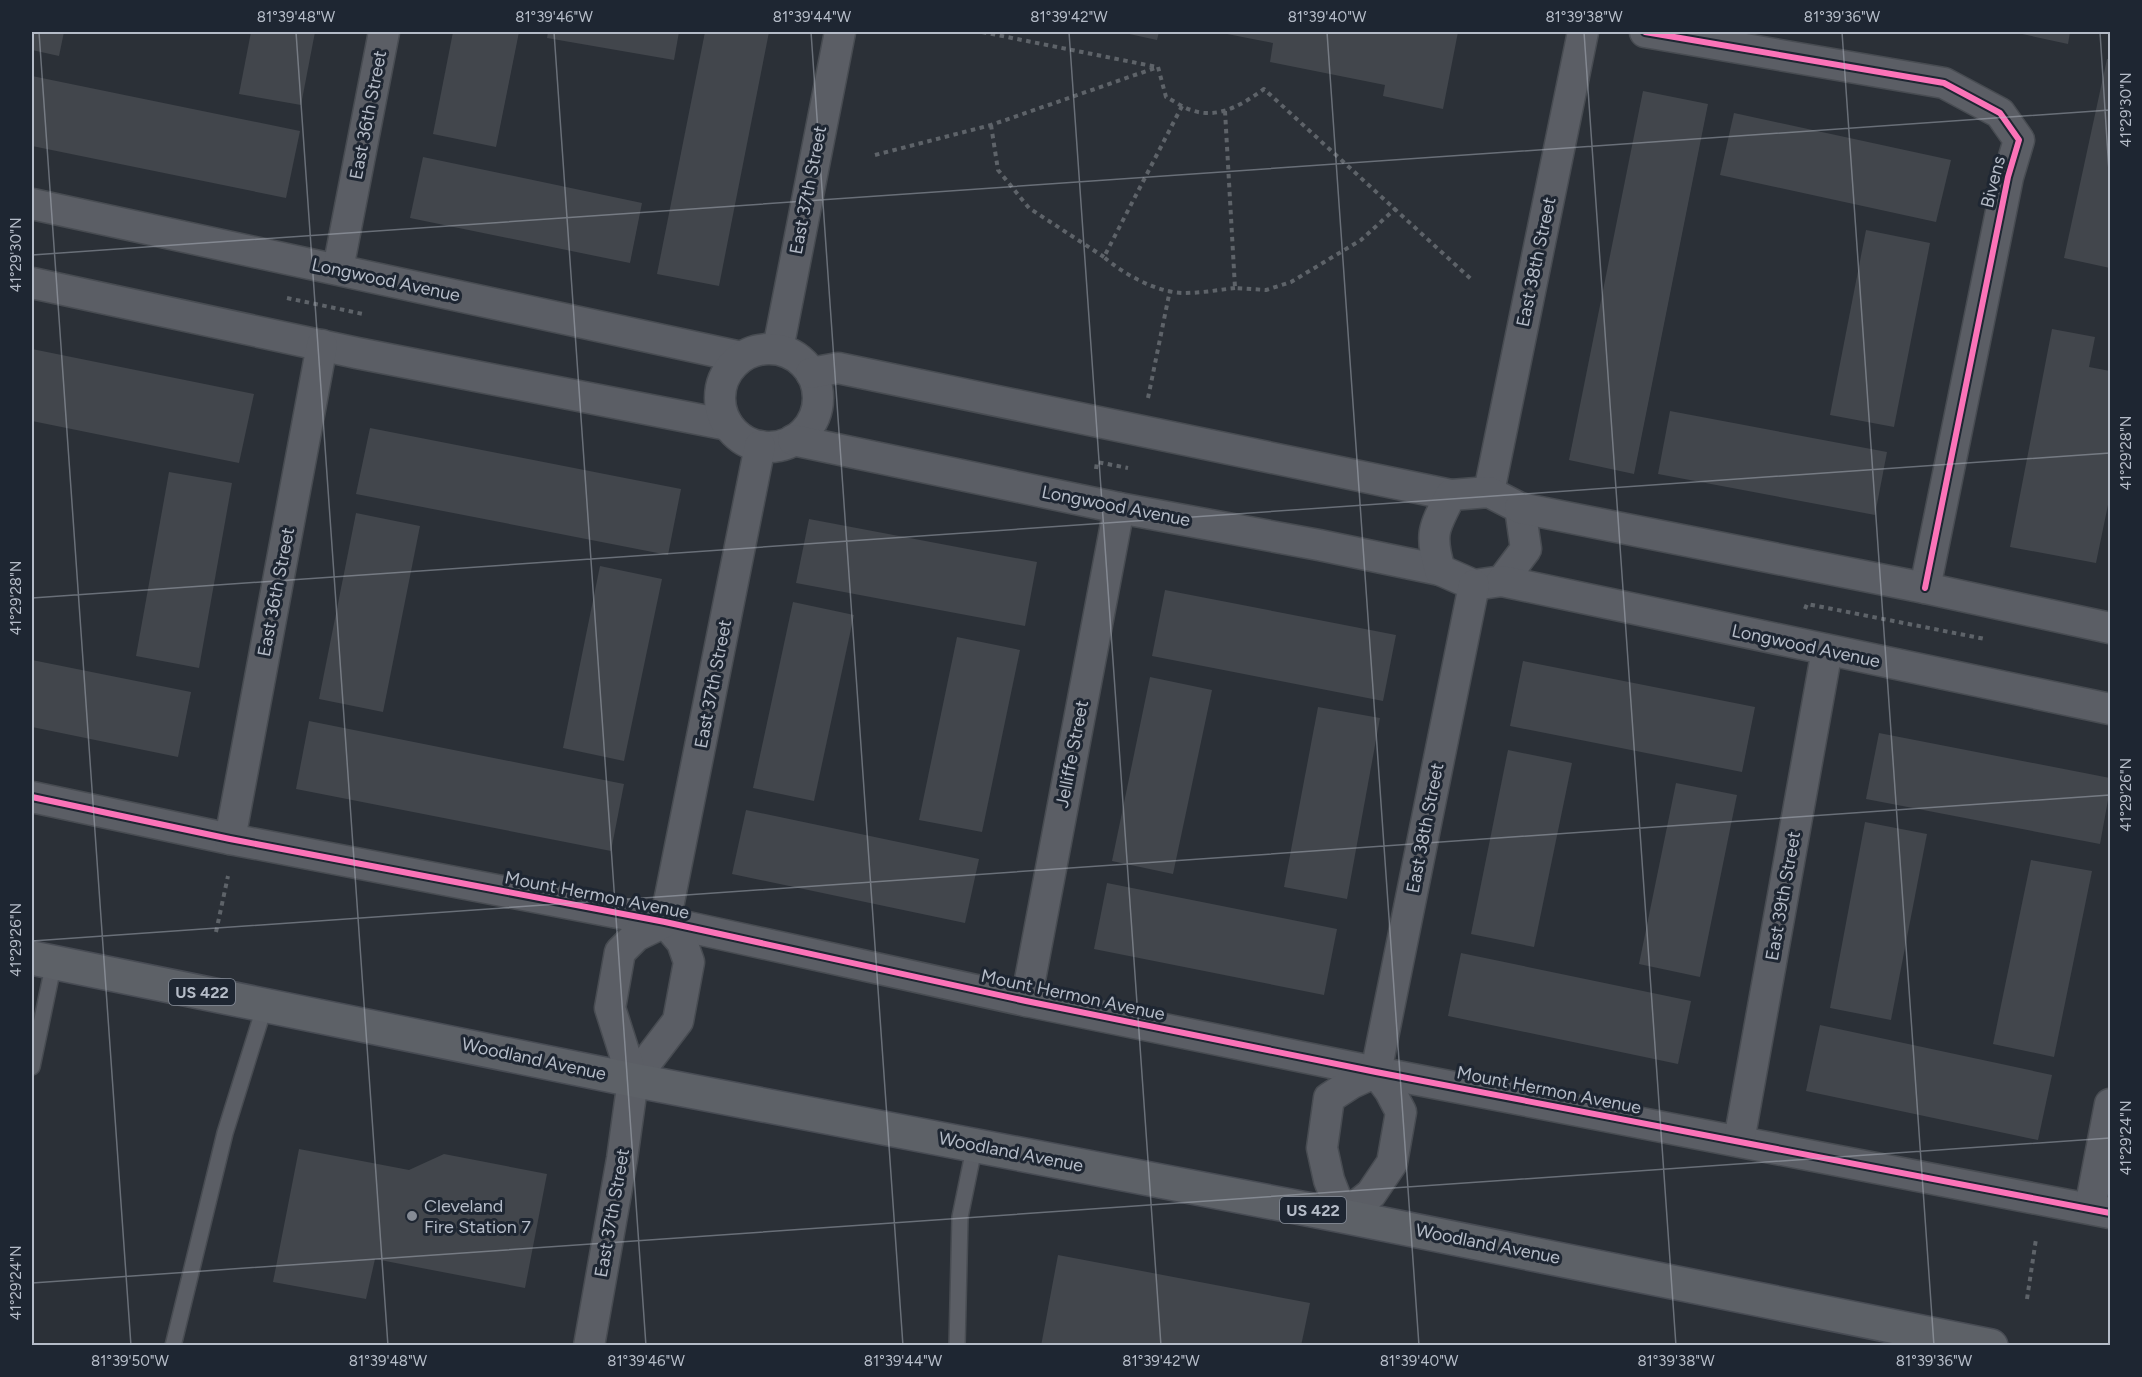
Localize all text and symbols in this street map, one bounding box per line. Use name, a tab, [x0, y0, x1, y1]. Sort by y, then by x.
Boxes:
text: 81°39'48"W	[257, 8, 336, 26]
text: 81°39'46"W	[515, 8, 593, 26]
text: 81°39'44"W	[773, 8, 852, 26]
text: 81°39'42"W	[1030, 8, 1108, 26]
text: 81°39'40"W	[1288, 8, 1367, 26]
text: 81°39'38"W	[1545, 8, 1623, 26]
text: 81°39'36"W	[1804, 8, 1881, 26]
street label: East 36th Street	[345, 48, 391, 181]
text: 41°29'30"N	[2117, 72, 2135, 148]
street label: East 37th Street	[785, 124, 831, 256]
street label: Bivens	[1976, 154, 2010, 210]
street label: East 38th Street	[1512, 195, 1561, 329]
text: 41°29'30"N	[7, 217, 25, 293]
street label: Longwood Avenue	[310, 254, 462, 306]
text: 41°29'28"N	[2117, 416, 2135, 490]
street label: Longwood Avenue	[1040, 481, 1192, 531]
street label: East 36th Street	[253, 525, 299, 658]
text: 41°29'28"N	[7, 561, 25, 635]
street label: East 37th Street	[690, 618, 736, 750]
street label: Longwood Avenue	[1730, 620, 1882, 672]
street label: Jelliffe Street	[1051, 698, 1093, 810]
text: 41°29'26"N	[2117, 758, 2135, 832]
street label: East 38th Street	[1402, 761, 1448, 895]
street label: East 39th Street	[1761, 829, 1805, 962]
street label: Mount Hermon Avenue	[503, 866, 691, 924]
text: 41°29'26"N	[7, 903, 25, 977]
street label: Mount Hermon Avenue	[979, 965, 1167, 1025]
road number: US 422	[169, 979, 235, 1005]
street label: Woodland Avenue	[460, 1033, 608, 1085]
street label: Mount Hermon Avenue	[1455, 1061, 1643, 1119]
text: 41°29'24"N	[2117, 1100, 2135, 1176]
street label: Woodland Avenue	[937, 1127, 1085, 1177]
street label: East 37th Street	[590, 1147, 634, 1279]
place label: Cleveland Fire Station 7	[424, 1195, 531, 1238]
road number: US 422	[1280, 1197, 1346, 1223]
marker: Cleveland Fire Station 7	[405, 1209, 419, 1223]
street label: Woodland Avenue	[1414, 1219, 1562, 1269]
text: 41°29'24"N	[7, 1245, 25, 1321]
text: 81°39'50"W	[91, 1352, 170, 1370]
text: 81°39'48"W	[349, 1352, 428, 1370]
text: 81°39'46"W	[607, 1352, 685, 1370]
text: 81°39'44"W	[864, 1352, 943, 1370]
text: 81°39'42"W	[1122, 1352, 1200, 1370]
text: 81°39'40"W	[1380, 1352, 1459, 1370]
text: 81°39'38"W	[1637, 1352, 1715, 1370]
text: 81°39'36"W	[1896, 1352, 1973, 1370]

